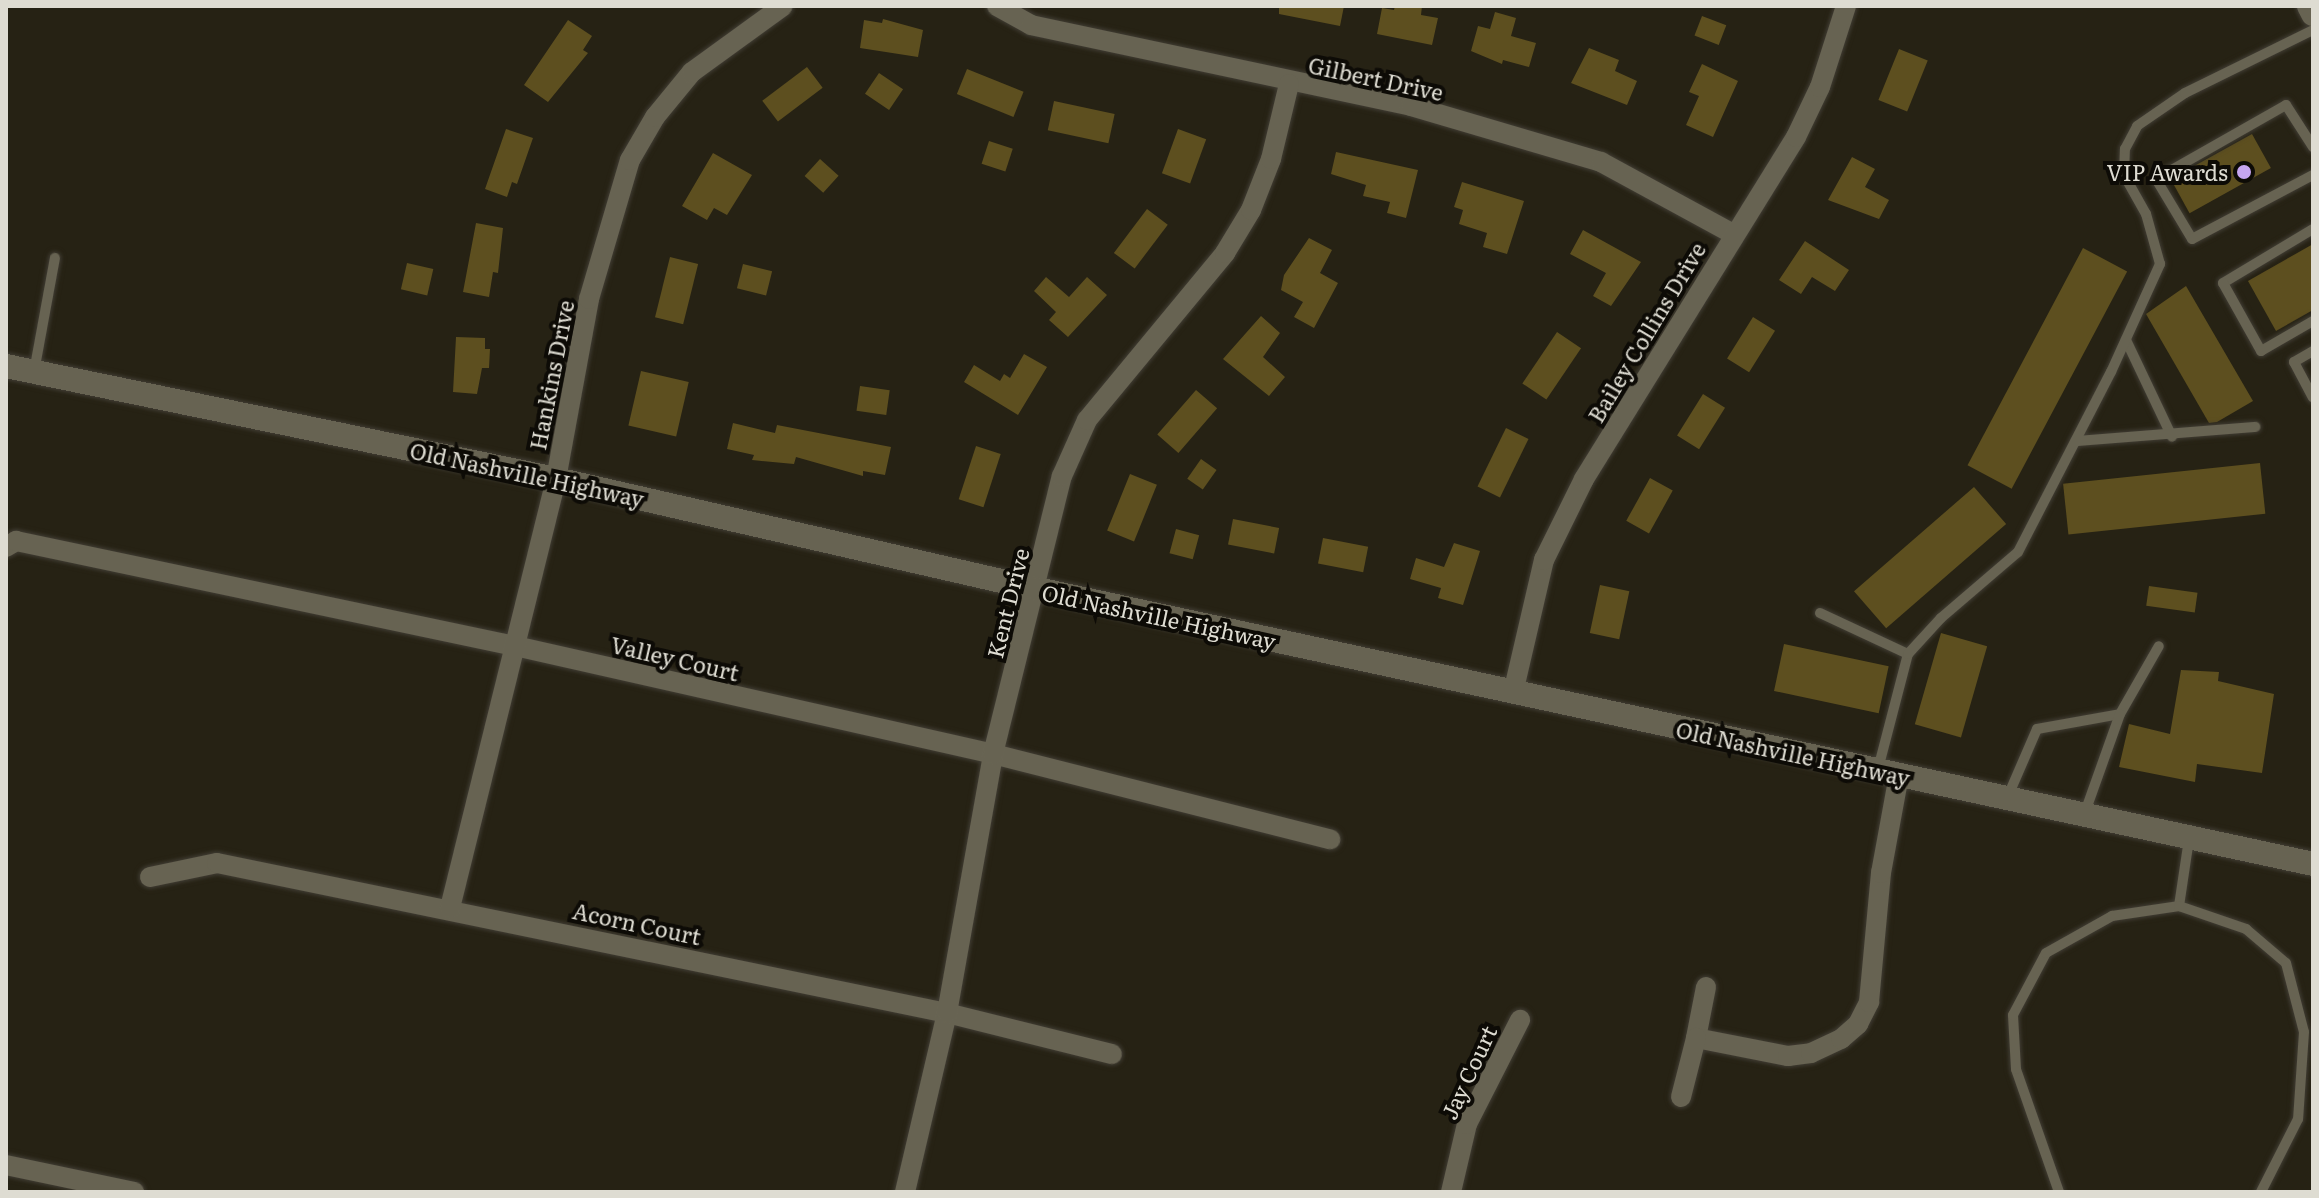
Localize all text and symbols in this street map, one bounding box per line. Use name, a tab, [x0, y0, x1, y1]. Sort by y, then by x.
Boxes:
street label: Gilbert Drive	[1306, 51, 1446, 105]
place label: VIP Awards	[2107, 159, 2228, 185]
marker: VIP Awards	[2235, 163, 2253, 181]
street label: Bailey Collins Drive	[1582, 237, 1710, 427]
street label: Hankins Drive	[524, 298, 578, 452]
street label: Old Nashville Highway	[408, 436, 646, 512]
street label: Kent Drive	[981, 545, 1033, 661]
street label: Old Nashville Highway	[1040, 578, 1278, 654]
street label: Valley Court	[608, 630, 742, 686]
street label: Old Nashville Highway	[1674, 715, 1912, 791]
street label: Acorn Court	[570, 897, 704, 949]
street label: Jay Court	[1435, 1021, 1501, 1123]

